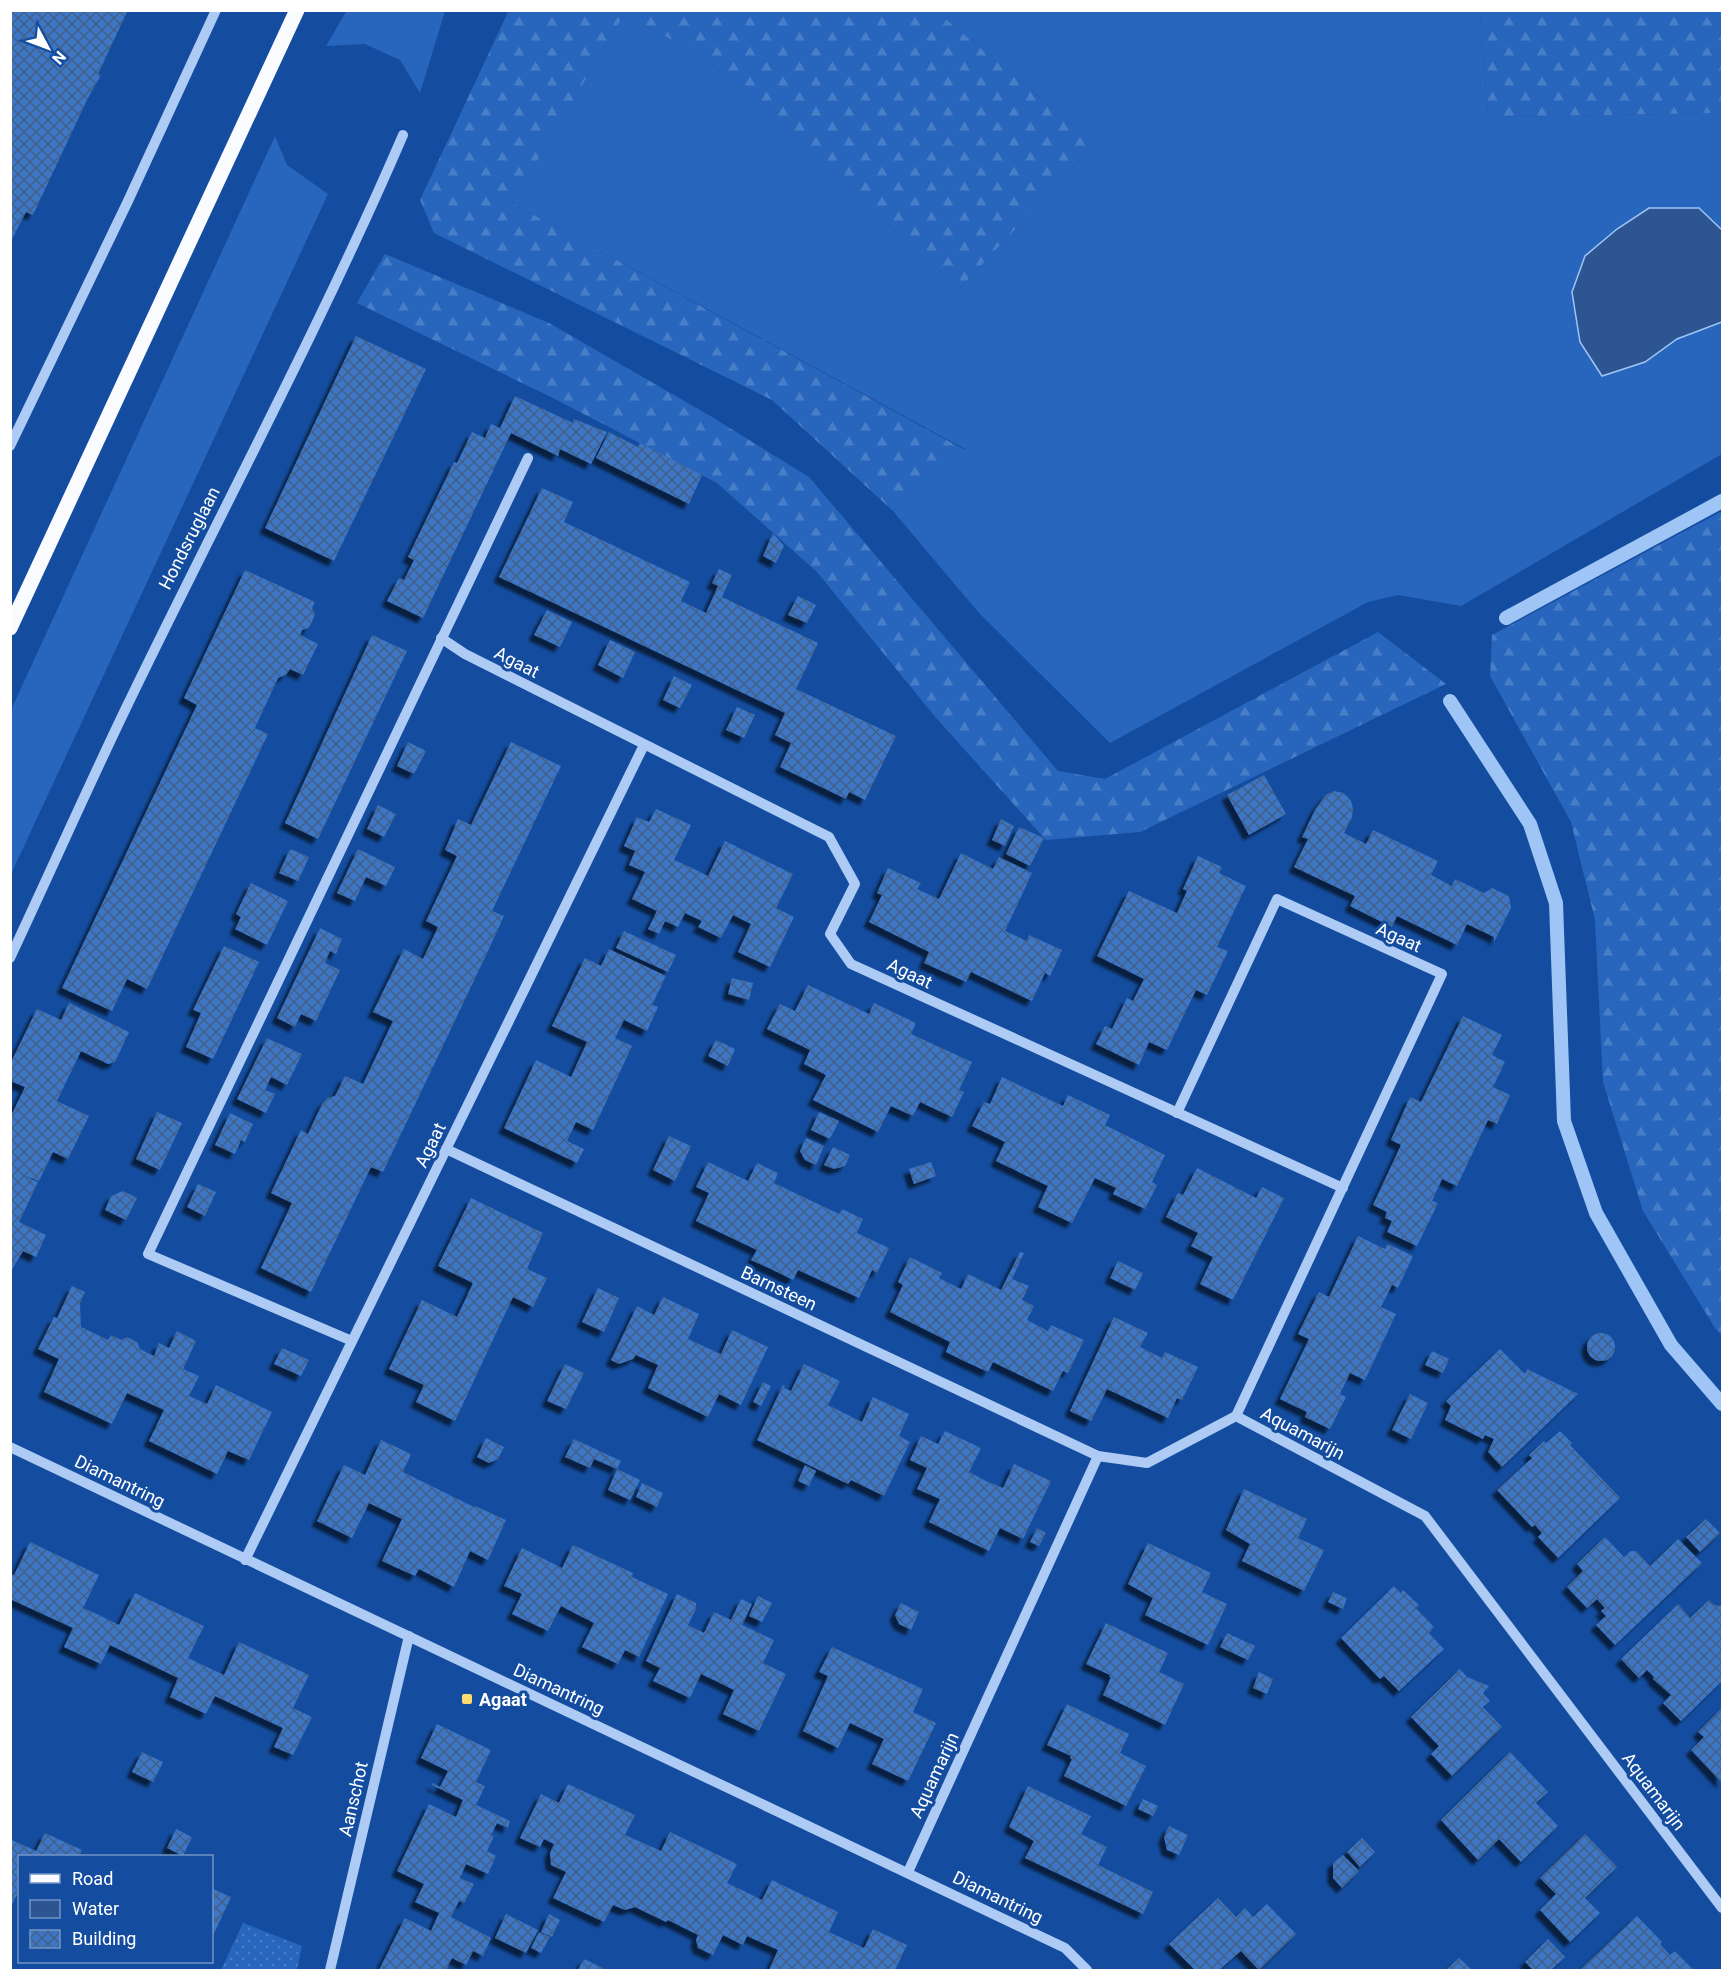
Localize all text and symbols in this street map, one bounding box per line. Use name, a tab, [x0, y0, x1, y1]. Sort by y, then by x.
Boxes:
north arrow	[18, 18, 78, 78]
text: N	[48, 47, 70, 68]
street label: Hondsruglaan	[154, 483, 224, 593]
street label: Agaat	[491, 642, 543, 682]
street label: Agaat	[1373, 918, 1425, 956]
street label: Agaat	[884, 953, 936, 993]
street label: Agaat	[410, 1119, 450, 1171]
street label: Barnsteen	[738, 1261, 820, 1315]
street label: Aquamarijn	[1257, 1402, 1349, 1464]
street label: Diamantring	[71, 1450, 169, 1512]
street label: Diamantring	[510, 1659, 608, 1719]
place label: Agaat	[479, 1689, 527, 1710]
marker: Agaat	[460, 1692, 474, 1706]
street label: Aquamarijn	[905, 1729, 963, 1821]
street label: Aquamarijn	[1618, 1748, 1690, 1834]
street label: Aanschot	[334, 1759, 372, 1839]
legend	[18, 1855, 213, 1963]
street label: Diamantring	[949, 1866, 1047, 1928]
text: Road	[72, 1868, 113, 1889]
text: Water	[72, 1898, 119, 1919]
text: Building	[72, 1928, 136, 1949]

